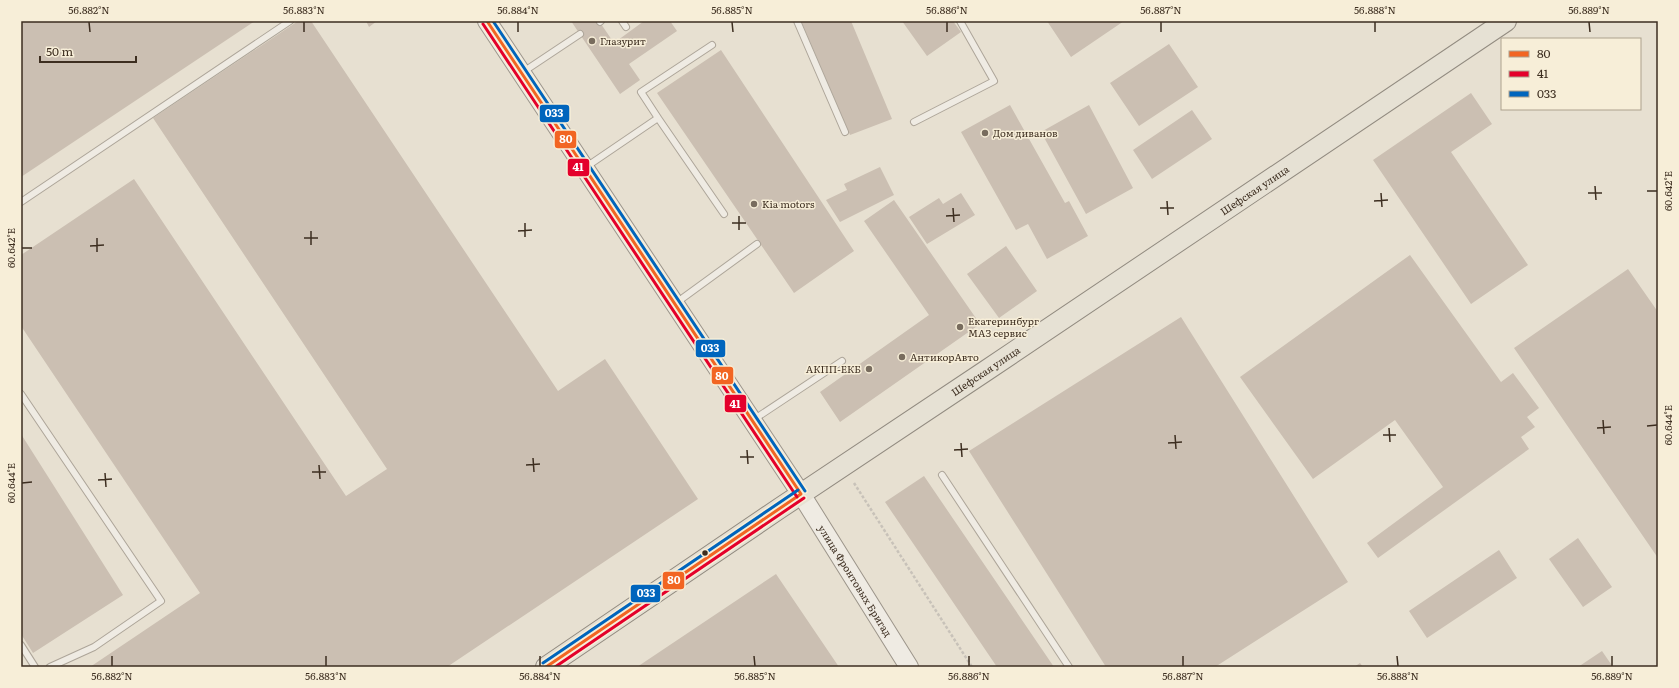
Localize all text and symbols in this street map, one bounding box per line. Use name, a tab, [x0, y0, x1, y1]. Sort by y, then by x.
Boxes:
text: 56.882°N	[68, 2, 110, 17]
text: 56.883°N	[283, 2, 325, 17]
text: 56.884°N	[497, 2, 539, 17]
text: 56.885°N	[711, 2, 753, 17]
text: 56.886°N	[926, 2, 968, 17]
text: 56.887°N	[1140, 2, 1182, 17]
text: 56.888°N	[1354, 2, 1396, 17]
text: 56.889°N	[1568, 2, 1610, 17]
place label: Глазурит	[600, 33, 646, 48]
marker: Глазурит	[587, 36, 597, 46]
scale bar	[40, 38, 136, 64]
legend	[1501, 38, 1641, 110]
text: 50 m	[46, 42, 73, 60]
text: 80	[1537, 44, 1551, 62]
text: 41	[1537, 64, 1549, 82]
text: 033	[1537, 84, 1556, 102]
line badge: 033	[539, 104, 570, 123]
text: 033	[545, 104, 563, 120]
place label: Дом диванов	[993, 125, 1058, 140]
marker: Дом диванов	[980, 128, 990, 138]
line badge: 80	[554, 130, 577, 149]
text: 80	[559, 130, 573, 146]
line badge: 41	[567, 158, 590, 177]
text: 41	[572, 158, 584, 174]
street label: Шефская улица	[1217, 161, 1292, 218]
text: 60.642°E	[1660, 171, 1675, 211]
place label: Kia motors	[762, 196, 815, 211]
marker: Kia motors	[749, 199, 759, 209]
text: 60.642°E	[3, 228, 18, 268]
place label: Екатеринбург МАЗ сервис	[968, 313, 1039, 340]
marker: Екатеринбург МАЗ сервис	[955, 322, 965, 332]
line badge: 033	[695, 339, 726, 358]
text: 033	[701, 339, 719, 355]
street label: Шефская улица	[948, 342, 1023, 399]
place label: АнтикорАвто	[910, 349, 979, 364]
marker: АнтикорАвто	[897, 352, 907, 362]
place label: АКПП-ЕКБ	[806, 361, 861, 376]
marker: АКПП-ЕКБ	[864, 364, 874, 374]
line badge: 80	[711, 366, 734, 385]
text: 80	[715, 367, 729, 383]
line badge: 41	[724, 394, 747, 413]
text: 41	[729, 395, 741, 411]
text: 60.644°E	[1660, 405, 1675, 445]
text: 60.644°E	[3, 463, 18, 503]
street label: улица Фронтовых Бригад	[815, 522, 896, 639]
unlabelled marker	[700, 548, 710, 558]
line badge: 80	[662, 571, 685, 590]
text: 80	[667, 571, 681, 587]
line badge: 033	[630, 584, 661, 603]
text: 033	[637, 584, 655, 600]
text: 56.882°N	[91, 668, 133, 683]
text: 56.883°N	[305, 668, 347, 683]
text: 56.884°N	[519, 668, 561, 683]
text: 56.885°N	[734, 668, 776, 683]
text: 56.886°N	[948, 668, 990, 683]
text: 56.887°N	[1162, 668, 1204, 683]
text: 56.888°N	[1377, 668, 1419, 683]
text: 56.889°N	[1591, 668, 1633, 683]

